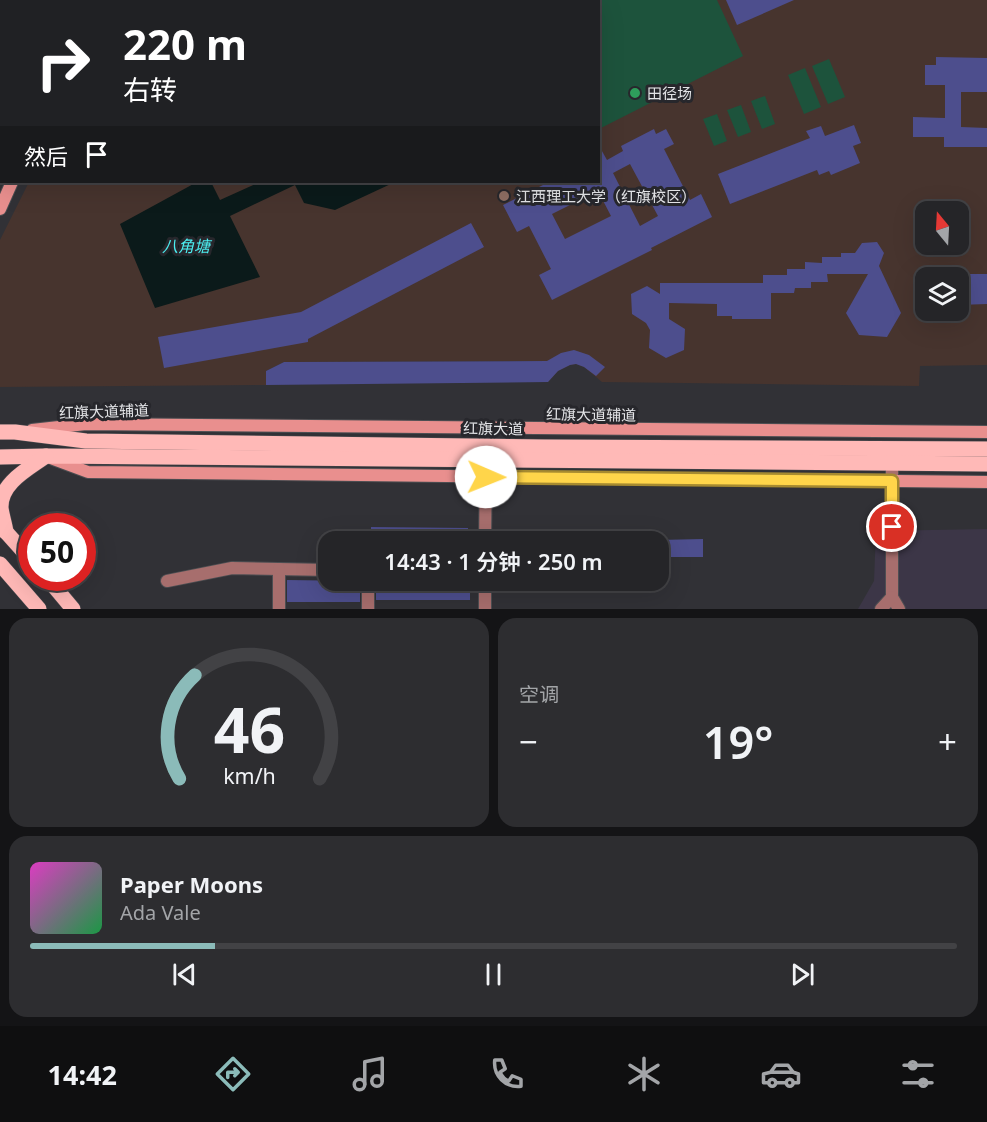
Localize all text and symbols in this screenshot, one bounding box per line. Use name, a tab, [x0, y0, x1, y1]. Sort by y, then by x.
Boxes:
text: 220 m	[123, 15, 247, 72]
icon: right	[24, 24, 102, 102]
text: 右转	[123, 71, 177, 108]
place label: 田径场	[647, 83, 692, 103]
marker: 田径场	[628, 86, 642, 100]
icon: arrive	[80, 138, 113, 171]
text: 然后	[24, 141, 68, 171]
place label: 江西理工大学（红旗校区）	[516, 186, 696, 206]
marker: 江西理工大学（红旗校区）	[497, 189, 511, 203]
north arrow	[915, 201, 969, 255]
map controls	[915, 201, 969, 321]
water label: 八角塘	[162, 235, 213, 257]
button: layers	[915, 267, 969, 321]
street label: 红旗大道辅道	[59, 399, 149, 423]
street label: 红旗大道辅道	[546, 403, 636, 425]
street label: 红旗大道	[463, 417, 523, 439]
position arrow	[454, 445, 518, 509]
pin	[866, 501, 917, 552]
icon: arrive	[875, 510, 908, 543]
speed limit sign: 50	[18, 513, 96, 591]
text: 14:43 · 1 分钟 · 250 m	[384, 546, 603, 576]
text: 空调	[519, 681, 559, 708]
text: 46	[213, 686, 285, 771]
text: 19°	[703, 711, 773, 772]
text: −	[519, 719, 538, 764]
text: +	[938, 719, 957, 764]
text: km/h	[223, 762, 275, 791]
text: Paper Moons	[120, 869, 263, 899]
text: Ada Vale	[120, 899, 201, 926]
icon: previous	[168, 958, 201, 991]
icon: pause	[477, 958, 510, 991]
icon: next	[786, 958, 819, 991]
icon: directions	[212, 1053, 254, 1095]
icon: music	[349, 1053, 391, 1095]
icon: phone	[486, 1053, 528, 1095]
icon: climate	[623, 1053, 665, 1095]
icon: car	[760, 1053, 802, 1095]
icon: filters	[897, 1053, 939, 1095]
text: 14:42	[48, 1056, 117, 1093]

